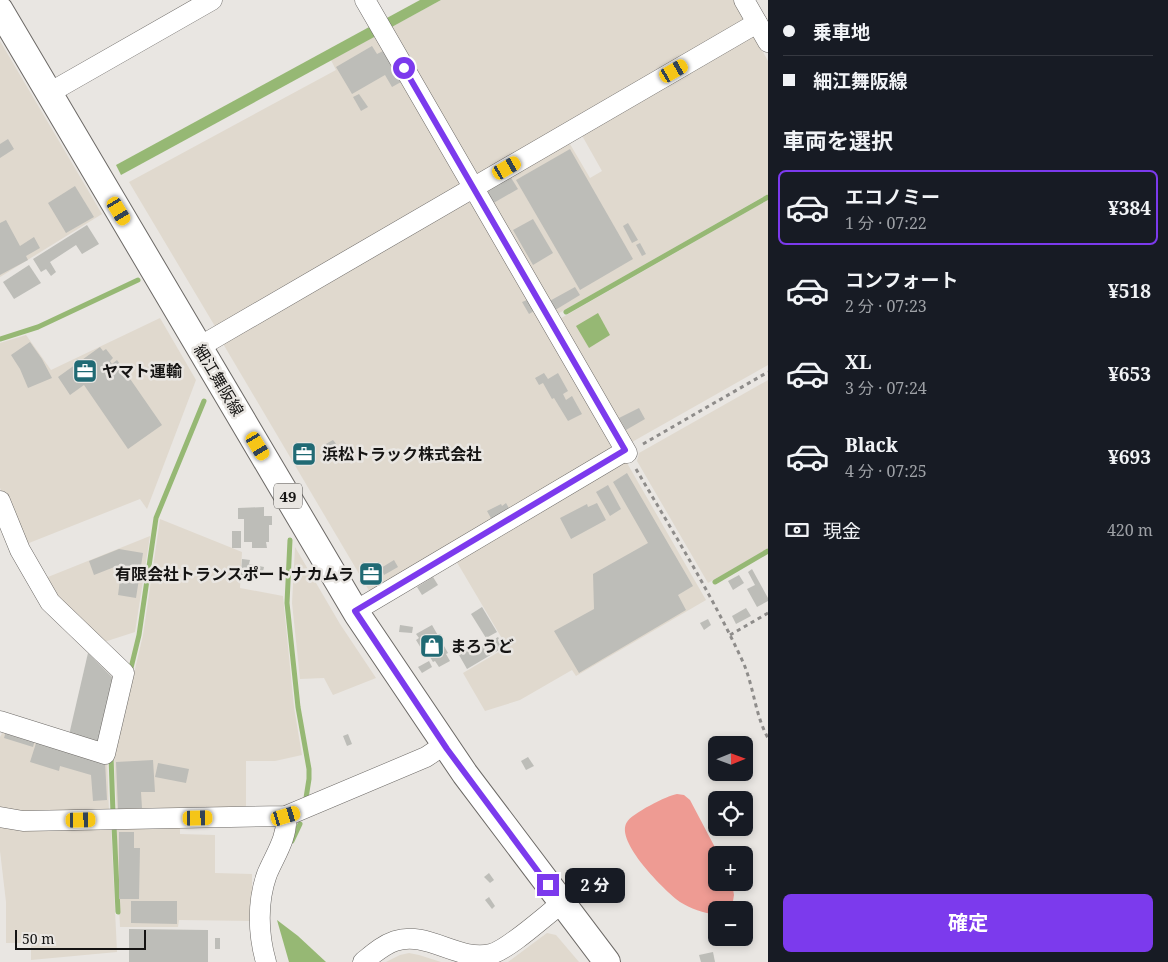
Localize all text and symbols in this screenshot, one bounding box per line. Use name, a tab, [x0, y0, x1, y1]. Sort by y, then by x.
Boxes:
text: 乗車地	[813, 19, 870, 45]
route start	[393, 57, 415, 79]
car	[657, 57, 690, 85]
text: 細江舞阪線	[813, 68, 908, 94]
text: 車両を選択	[783, 125, 893, 155]
car	[490, 154, 523, 182]
text: エコノミー	[845, 184, 940, 210]
icon: car	[785, 185, 830, 230]
car	[104, 194, 133, 228]
text: ¥384	[1108, 195, 1151, 221]
text: 1 分 · 07:22	[845, 212, 927, 234]
text: コンフォート	[845, 267, 958, 293]
icon: car	[785, 268, 830, 313]
text: ¥518	[1108, 278, 1151, 304]
text: 2 分 · 07:23	[845, 295, 927, 317]
street label: 細江舞阪線	[189, 340, 249, 420]
text: XL	[845, 349, 871, 375]
icon: car	[785, 351, 830, 396]
office icon: ヤマト運輸	[72, 358, 98, 384]
place label: ヤマト運輸	[102, 360, 182, 382]
text: ¥653	[1108, 361, 1151, 387]
text: 3 分 · 07:24	[845, 377, 927, 399]
car	[243, 429, 272, 463]
text: Black	[845, 432, 898, 458]
icon: car	[785, 434, 830, 479]
office icon: 浜松トラック株式会社	[291, 441, 317, 467]
place label: 浜松トラック株式会社	[322, 443, 482, 465]
text: ¥693	[1108, 444, 1151, 470]
text: 4 分 · 07:25	[845, 460, 927, 482]
road number: 49	[274, 484, 302, 508]
icon: cash	[783, 516, 811, 544]
text: 現金	[823, 518, 861, 544]
text: 420 m	[1107, 519, 1153, 541]
office icon: 有限会社トランスポートナカムラ	[358, 561, 384, 587]
place label: 有限会社トランスポートナカムラ	[115, 563, 354, 585]
shop icon: まろうど	[419, 633, 445, 659]
place label: まろうど	[450, 635, 514, 657]
north arrow	[708, 736, 752, 781]
map controls	[708, 736, 753, 946]
button: locate	[708, 791, 753, 836]
car	[269, 804, 302, 828]
car	[182, 810, 213, 826]
car	[65, 812, 96, 828]
button: +	[708, 846, 753, 891]
callout: 2 分	[566, 868, 626, 902]
route end	[537, 874, 559, 896]
text: 2 分	[580, 874, 610, 896]
button: 確定	[783, 894, 1153, 952]
button: −	[708, 901, 753, 946]
scale bar	[15, 927, 146, 950]
text: 50 m	[22, 929, 55, 948]

